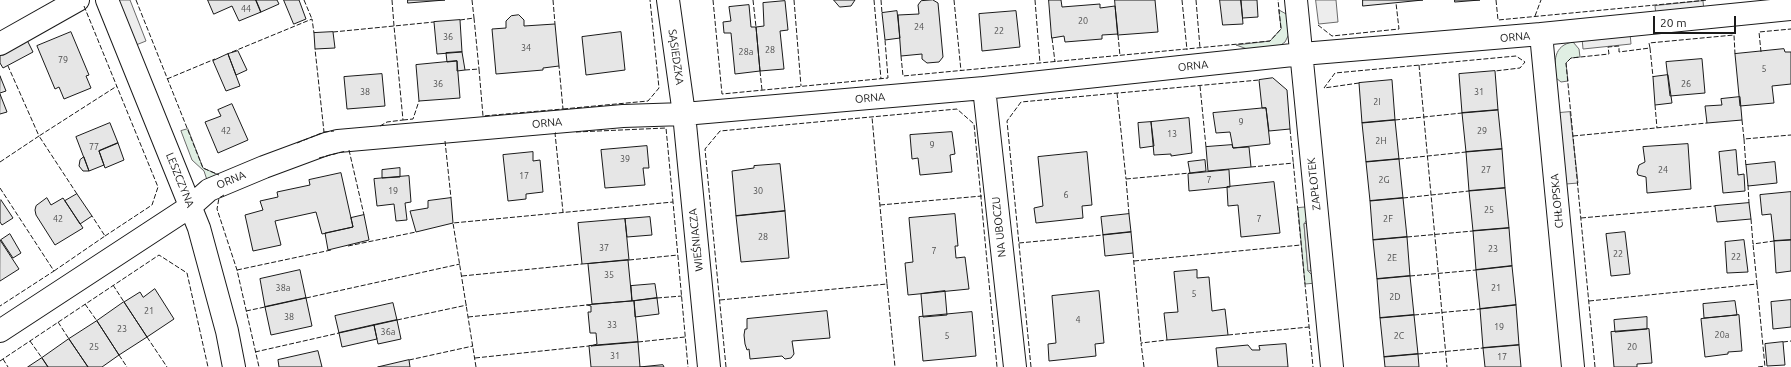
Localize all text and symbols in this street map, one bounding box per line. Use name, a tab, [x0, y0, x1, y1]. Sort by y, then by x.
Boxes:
house number: 44	[241, 4, 251, 14]
scale bar	[1655, 8, 1738, 34]
house number: 20	[1078, 16, 1088, 26]
text: 20 m	[1660, 16, 1687, 29]
house number: 24	[914, 22, 924, 32]
house number: 22	[994, 26, 1004, 36]
street label: SĄSIEDZKA	[666, 28, 686, 86]
street label: ORNA	[1499, 29, 1531, 45]
house number: 36	[443, 32, 453, 42]
house number: 34	[521, 43, 531, 53]
house number: 28	[765, 45, 775, 55]
house number: 28a	[739, 47, 753, 57]
house number: 79	[58, 55, 68, 65]
street label: ORNA	[1177, 58, 1209, 74]
house number: 5	[1761, 64, 1767, 74]
house number: 36	[433, 79, 443, 89]
house number: 26	[1681, 79, 1691, 89]
house number: 38	[360, 87, 370, 97]
house number: 31	[1474, 87, 1484, 97]
street label: ORNA	[854, 90, 886, 106]
house number: 2I	[1373, 97, 1381, 107]
street label: ORNA	[531, 115, 563, 131]
house number: 9	[1238, 117, 1244, 127]
house number: 42	[221, 126, 231, 136]
house number: 29	[1477, 126, 1487, 136]
house number: 13	[1167, 129, 1177, 139]
house number: 2H	[1375, 136, 1387, 146]
house number: 9	[929, 140, 935, 150]
house number: 77	[89, 142, 99, 152]
street label: LESZCZYNA	[163, 151, 197, 209]
house number: 39	[620, 154, 630, 164]
street label: ZAPŁOTEK	[1305, 157, 1323, 211]
house number: 27	[1481, 165, 1491, 175]
house number: 24	[1658, 165, 1668, 175]
street label: ORNA	[214, 168, 248, 192]
house number: 17	[519, 171, 529, 181]
street label: CHŁOPSKA	[1548, 173, 1566, 229]
house number: 7	[1206, 175, 1212, 185]
house number: 2G	[1378, 175, 1390, 185]
house number: 19	[388, 186, 398, 196]
house number: 30	[753, 186, 763, 196]
house number: 6	[1063, 190, 1069, 200]
street label: NA UBOCZU	[989, 196, 1009, 258]
house number: 25	[1484, 205, 1494, 215]
street label: WIEŚNIACZA	[686, 208, 706, 272]
house number: 42	[53, 214, 63, 224]
house number: 7	[1256, 214, 1262, 224]
house number: 2F	[1383, 214, 1393, 224]
house number: 28	[758, 232, 768, 242]
house number: 37	[599, 243, 609, 253]
house number: 23	[1488, 244, 1498, 254]
house number: 7	[931, 246, 937, 256]
house number: 22	[1613, 249, 1623, 259]
house number: 22	[1731, 252, 1741, 262]
house number: 2E	[1387, 253, 1397, 263]
house number: 35	[604, 270, 614, 280]
house number: 38a	[276, 283, 290, 293]
house number: 21	[1491, 283, 1501, 293]
house number: 5	[1191, 289, 1197, 299]
house number: 2D	[1389, 292, 1401, 302]
house number: 21	[144, 306, 154, 316]
house number: 38	[284, 312, 294, 322]
house number: 4	[1075, 315, 1081, 325]
house number: 33	[607, 320, 617, 330]
house number: 19	[1494, 322, 1504, 332]
house number: 23	[117, 324, 127, 334]
house number: 36a	[381, 327, 395, 337]
house number: 20a	[1715, 330, 1729, 340]
house number: 5	[944, 331, 950, 341]
house number: 2C	[1394, 331, 1404, 341]
house number: 25	[89, 342, 99, 352]
house number: 20	[1627, 342, 1637, 352]
house number: 31	[610, 351, 620, 361]
house number: 17	[1497, 352, 1507, 362]

